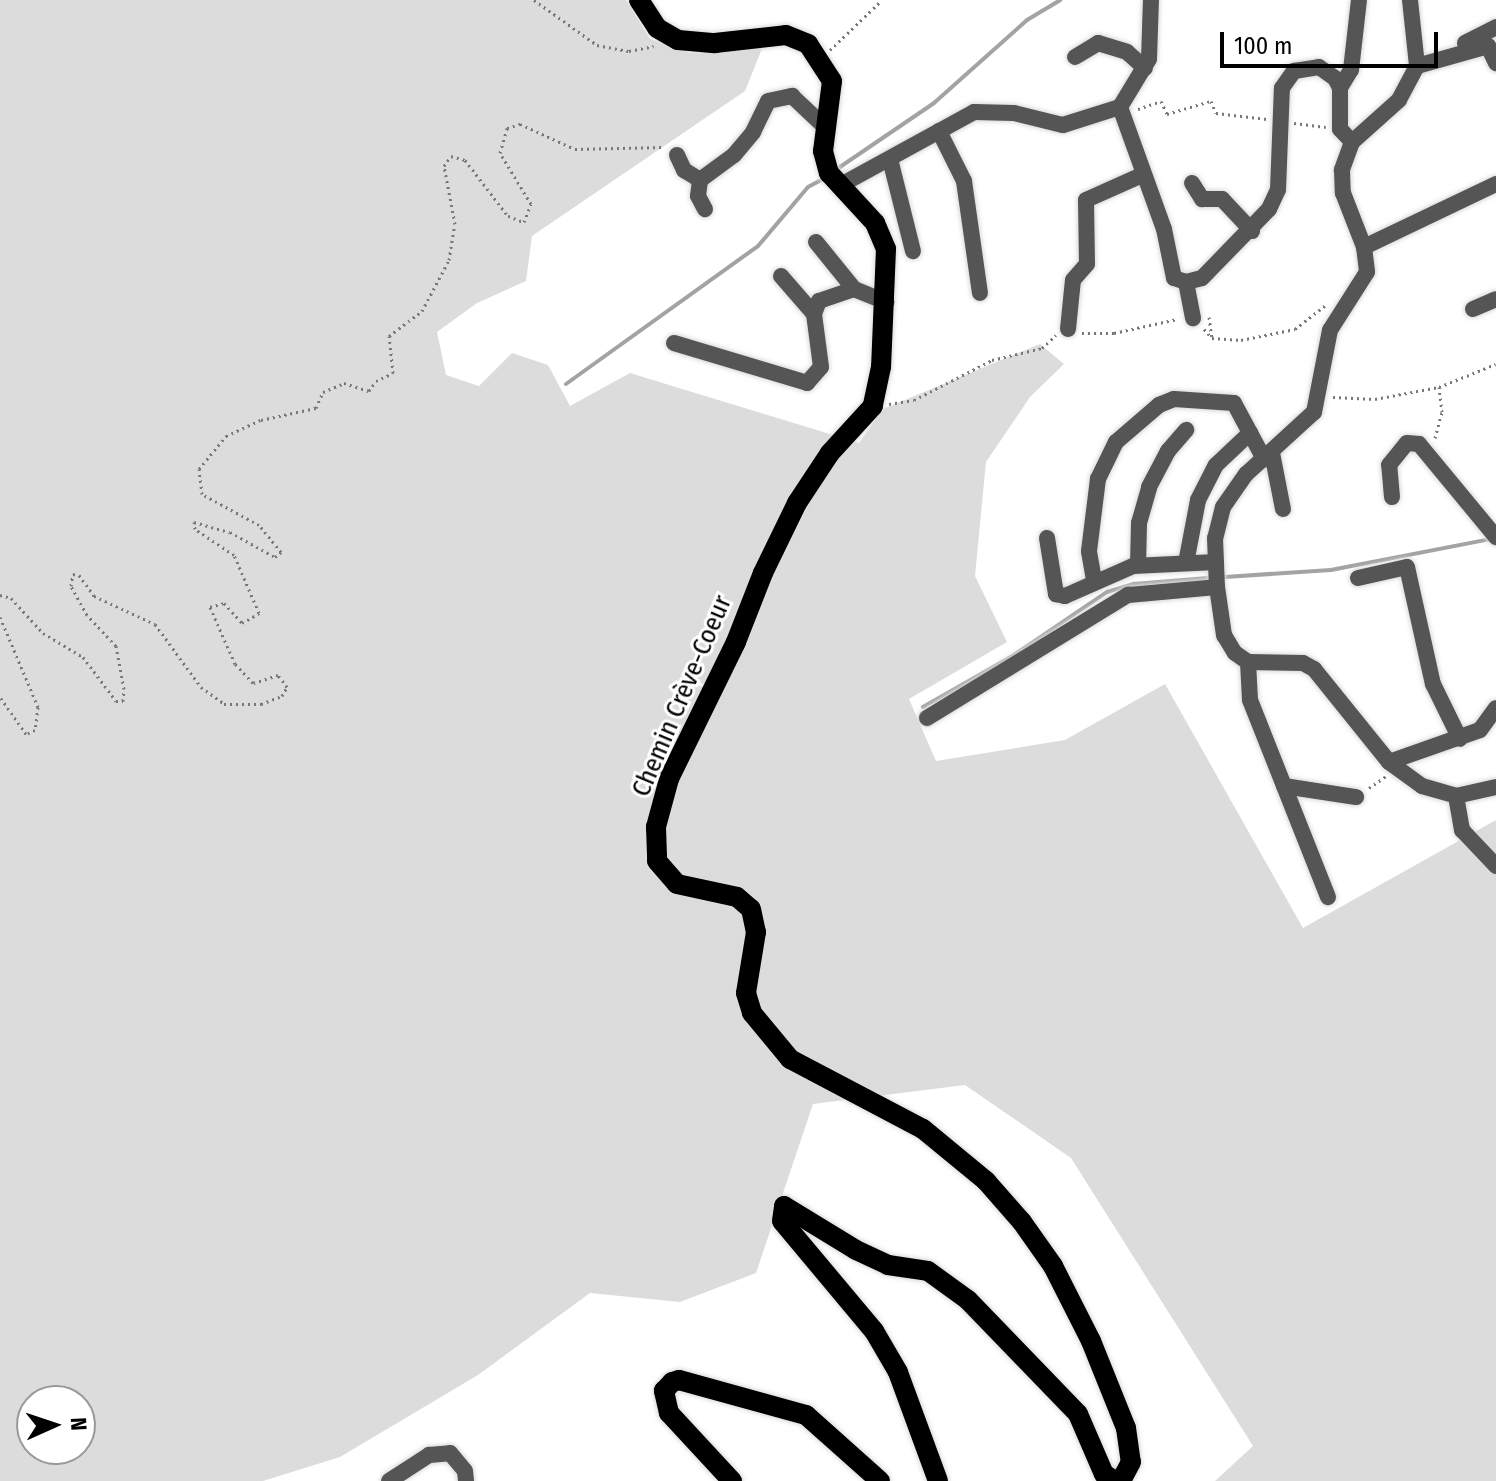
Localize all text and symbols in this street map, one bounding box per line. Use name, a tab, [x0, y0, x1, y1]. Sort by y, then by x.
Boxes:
scale bar	[1224, 16, 1442, 66]
text: 100 m	[1234, 32, 1292, 60]
street label: Chemin Crève-Coeur	[626, 591, 738, 801]
north arrow	[16, 1385, 96, 1465]
text: N	[65, 1417, 92, 1431]

